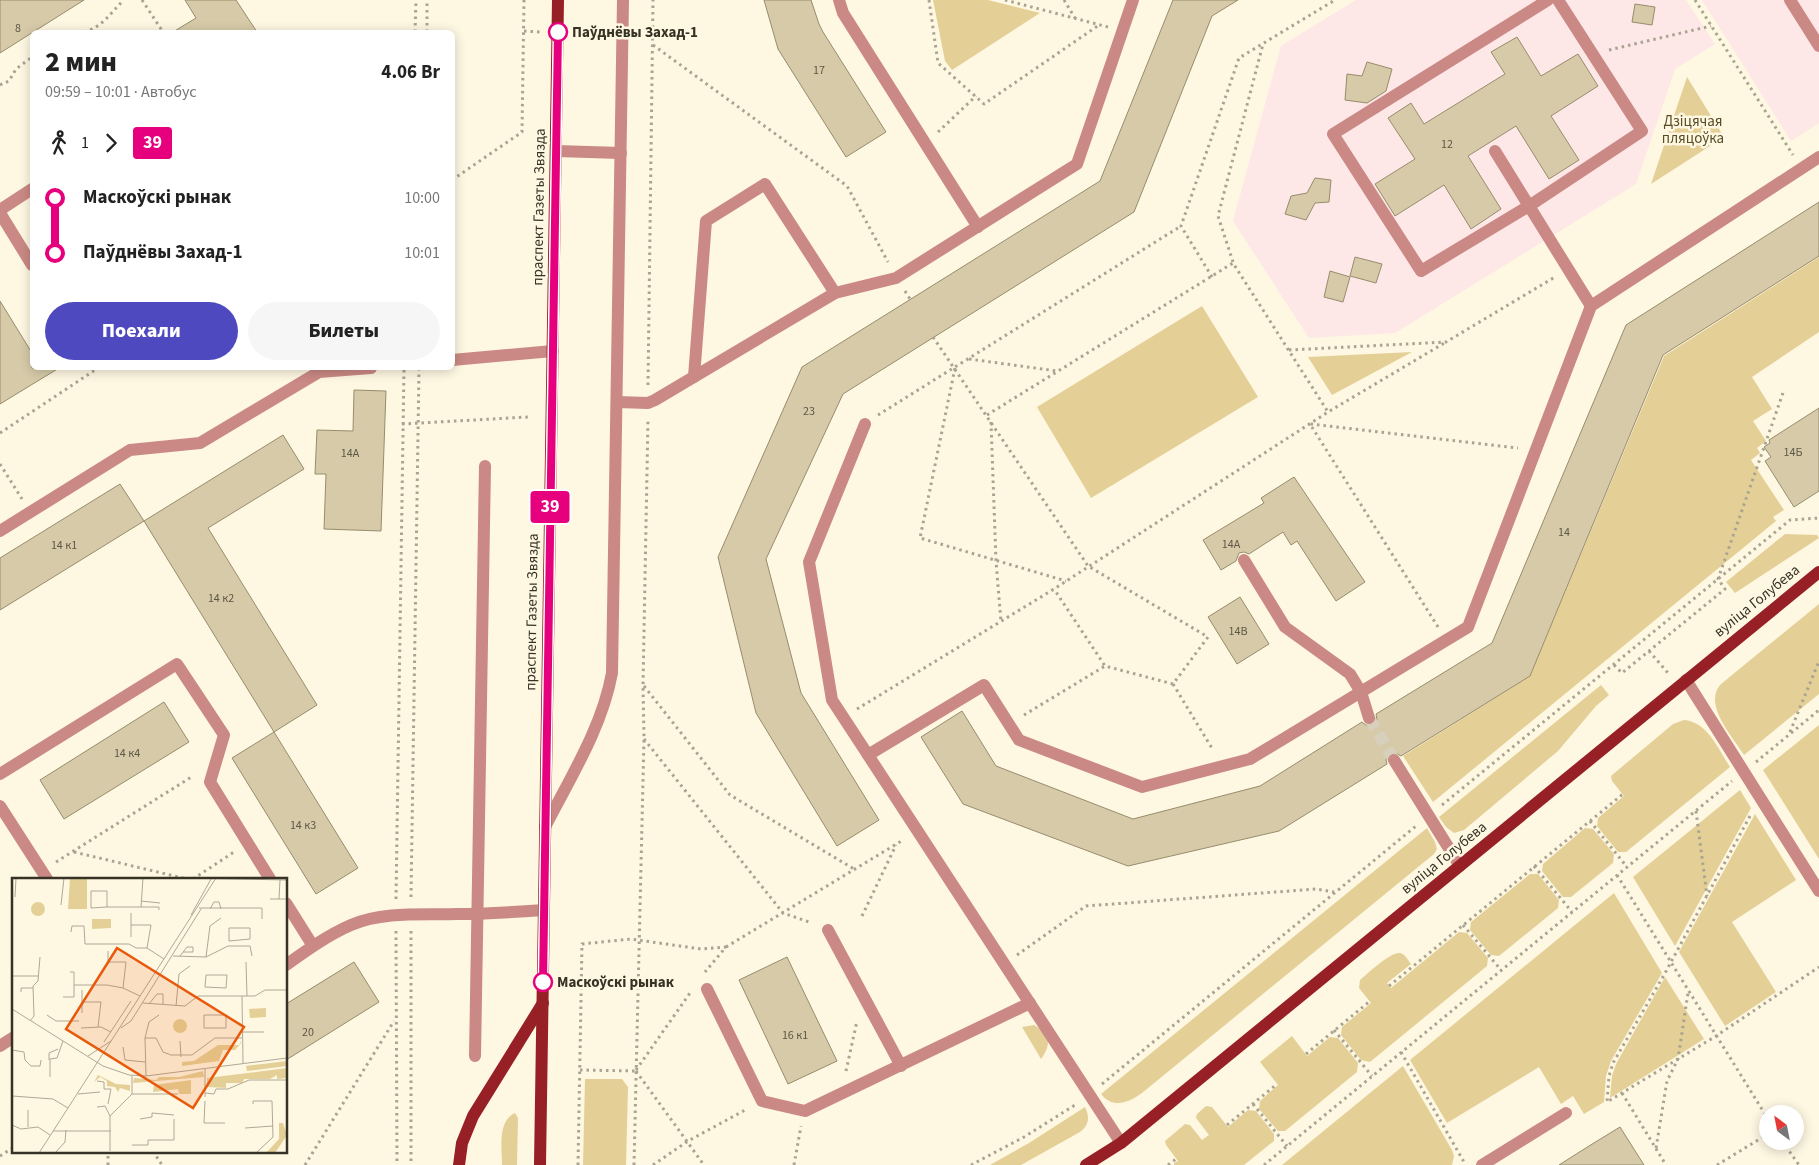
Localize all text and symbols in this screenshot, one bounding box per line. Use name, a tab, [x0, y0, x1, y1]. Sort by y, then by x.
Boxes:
house number: 8	[15, 20, 21, 37]
marker: Паўднёвы Захад-1	[548, 22, 568, 42]
place label: Паўднёвы Захад-1	[572, 22, 698, 43]
text: 2 мин	[45, 42, 117, 82]
text: 4.06 Br	[381, 59, 440, 86]
house number: 17	[813, 62, 825, 79]
text: 09:59 – 10:01 · Автобус	[45, 81, 197, 103]
park label: Дзіцячая пляцоўка	[1662, 111, 1724, 149]
street label: праспект Газеты Звязда	[527, 128, 551, 286]
icon: walk	[45, 129, 73, 157]
icon: forward	[97, 129, 125, 157]
text: 39	[143, 130, 162, 155]
text: 1	[81, 132, 89, 154]
house number: 12	[1441, 136, 1453, 153]
text: Маскоўскі рынак	[83, 184, 231, 211]
text: 10:00	[404, 187, 440, 209]
text: Паўднёвы Захад-1	[83, 239, 243, 266]
text: 10:01	[404, 242, 440, 264]
button: Поехали	[45, 302, 238, 360]
button: Билеты	[248, 302, 440, 360]
house number: 23	[803, 403, 815, 420]
house number: 14Б	[1784, 444, 1802, 461]
house number: 14А	[341, 445, 360, 462]
line badge: 39	[528, 491, 572, 523]
text: 39	[540, 494, 560, 519]
house number: 14	[1558, 524, 1570, 541]
street label: праспект Газеты Звязда	[520, 533, 544, 691]
house number: 14A	[1222, 536, 1241, 553]
house number: 14 к1	[51, 537, 77, 554]
street label: вуліца Голубева	[1710, 560, 1804, 642]
house number: 14 к2	[208, 590, 234, 607]
house number: 14В	[1229, 623, 1247, 640]
house number: 14 к4	[114, 745, 140, 762]
house number: 14 к3	[290, 817, 316, 834]
street label: вуліца Голубева	[1397, 817, 1491, 899]
inset map	[12, 878, 288, 1152]
marker: Маскоўскі рынак	[533, 972, 553, 992]
place label: Маскоўскі рынак	[557, 972, 675, 993]
house number: 20	[302, 1024, 314, 1041]
house number: 16 к1	[782, 1027, 808, 1044]
north arrow	[1759, 1105, 1804, 1150]
map controls	[1759, 1105, 1804, 1150]

